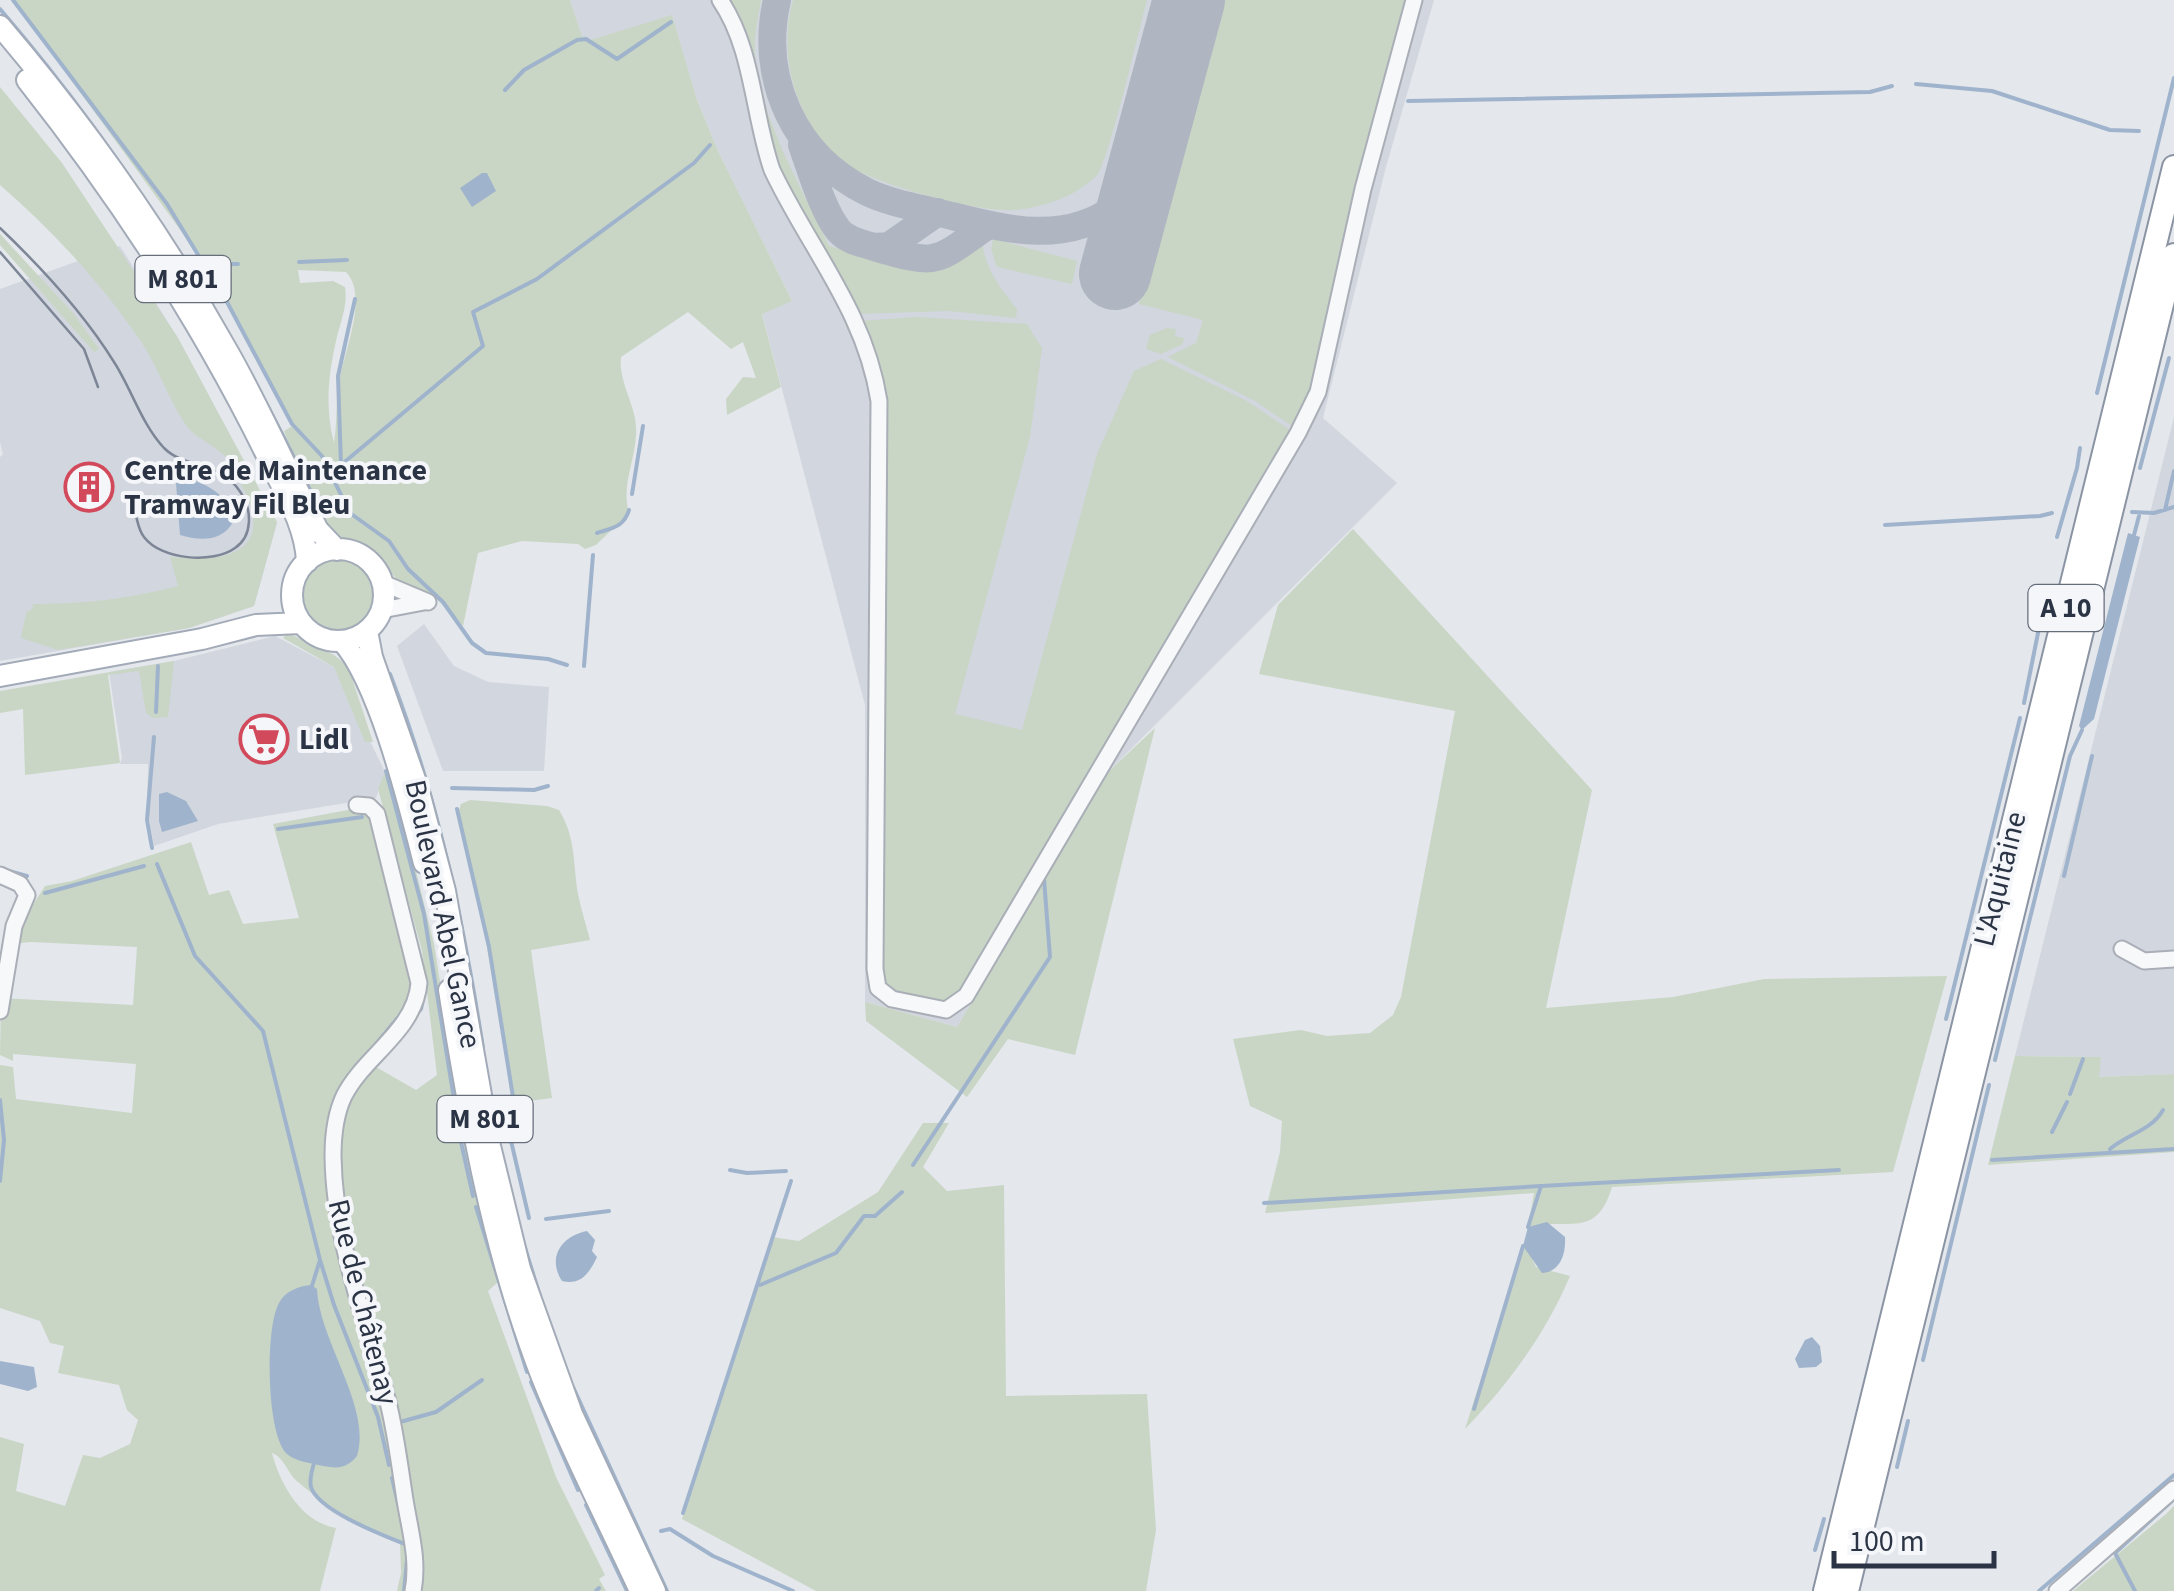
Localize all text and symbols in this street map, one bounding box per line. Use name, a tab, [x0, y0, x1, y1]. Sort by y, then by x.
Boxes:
road number: M 801	[136, 256, 230, 302]
place label: Centre de Maintenance Tramway Fil Bleu	[124, 449, 427, 526]
building icon: Centre de Maintenance Tramway Fil Bleu	[63, 461, 115, 513]
road number: A 10	[2028, 585, 2104, 631]
supermarket icon: Lidl	[238, 713, 290, 765]
place label: Lidl	[299, 718, 349, 761]
street label: Boulevard Abel Gance	[394, 776, 492, 1052]
street label: L'Aquitaine	[1962, 807, 2038, 951]
road number: M 801	[438, 1096, 532, 1142]
street label: Rue de Châtenay	[317, 1195, 409, 1409]
scale bar	[1834, 1506, 1994, 1568]
text: 100 m	[1849, 1520, 1925, 1563]

